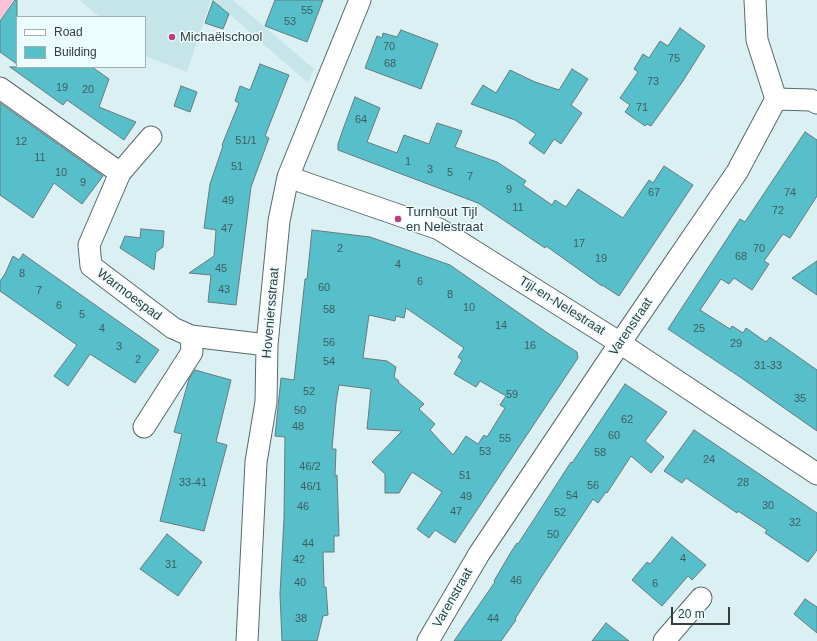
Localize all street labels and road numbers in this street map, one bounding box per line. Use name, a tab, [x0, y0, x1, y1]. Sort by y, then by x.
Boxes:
street label: Warmoespad	[94, 266, 164, 324]
street label: Hoveniersstraat	[259, 267, 283, 359]
street label: Tijl-en-Nelestraat	[516, 273, 608, 339]
street label: Varenstraat	[606, 295, 656, 359]
street label: Varenstraat	[430, 565, 476, 631]

